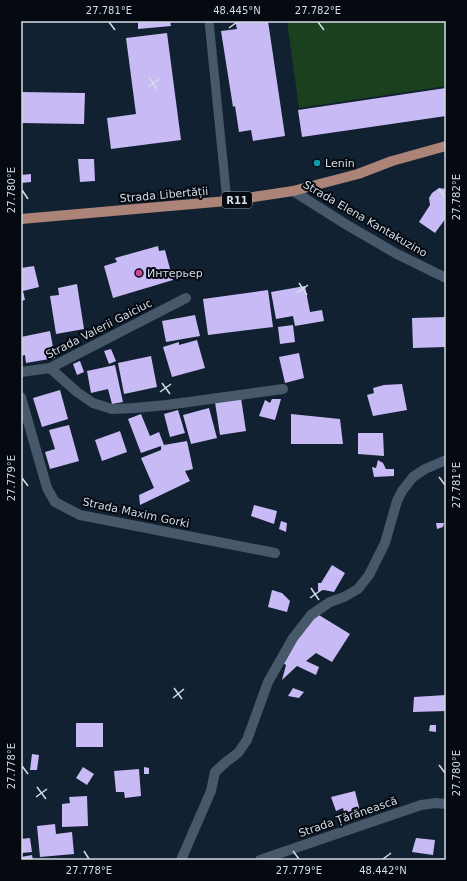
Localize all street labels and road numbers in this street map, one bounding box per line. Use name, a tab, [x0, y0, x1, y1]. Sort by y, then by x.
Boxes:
street label: Strada Elena Kantakuzino	[301, 178, 430, 260]
street label: Strada Libertății	[119, 185, 209, 205]
road number: R11	[222, 192, 252, 208]
street label: Strada Valerii Gaiciuc	[44, 297, 154, 361]
street label: Strada Maxim Gorki	[81, 495, 191, 531]
street label: Strada Țărănească	[297, 794, 399, 840]

